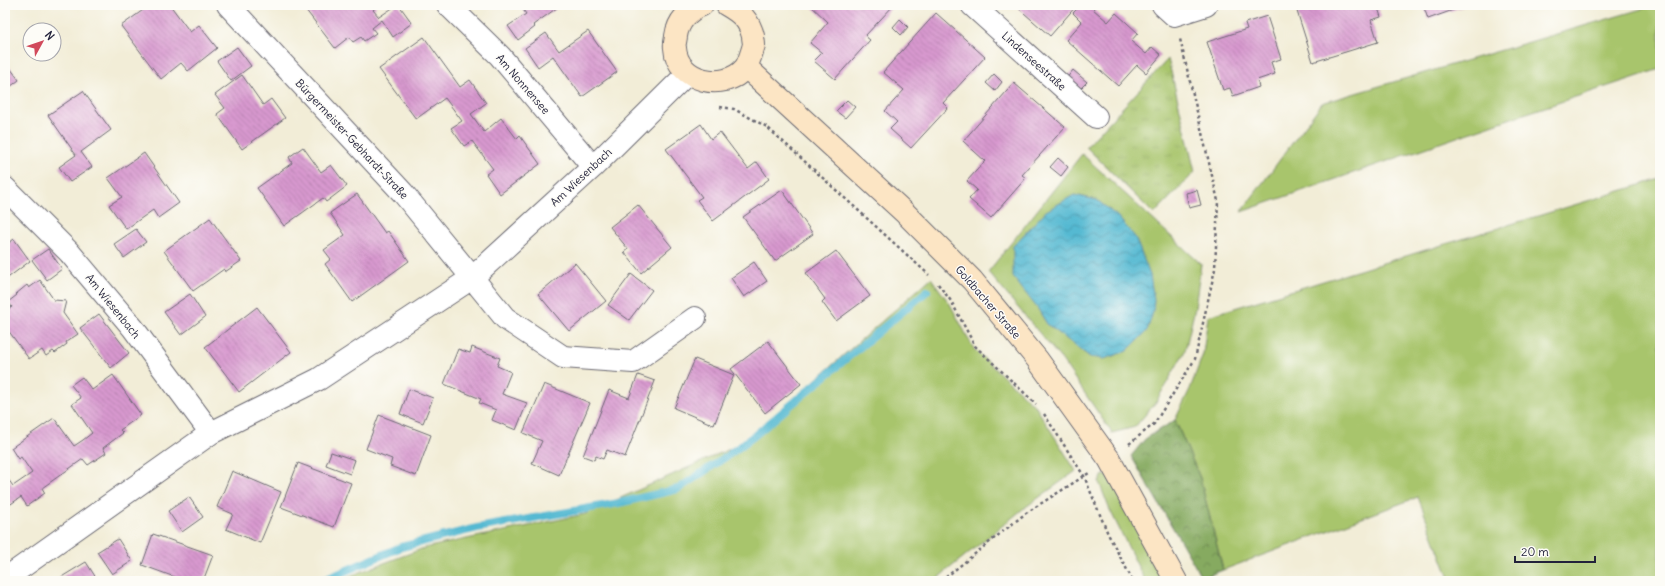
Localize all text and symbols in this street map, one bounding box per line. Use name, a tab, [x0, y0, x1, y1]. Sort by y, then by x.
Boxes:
north arrow	[22, 22, 62, 62]
text: N	[42, 28, 57, 43]
street label: Lindenseestraße	[999, 28, 1069, 94]
street label: Am Nonnensee	[493, 51, 553, 117]
street label: Bürgermeister-Gebhardt-Straße	[293, 76, 411, 202]
street label: Am Wiesenbach	[547, 145, 615, 209]
street label: Goldbacher Straße	[952, 262, 1024, 342]
street label: Am Wiesenbach	[83, 271, 143, 341]
scale bar	[1515, 538, 1595, 564]
text: 20 m	[1521, 544, 1549, 559]

